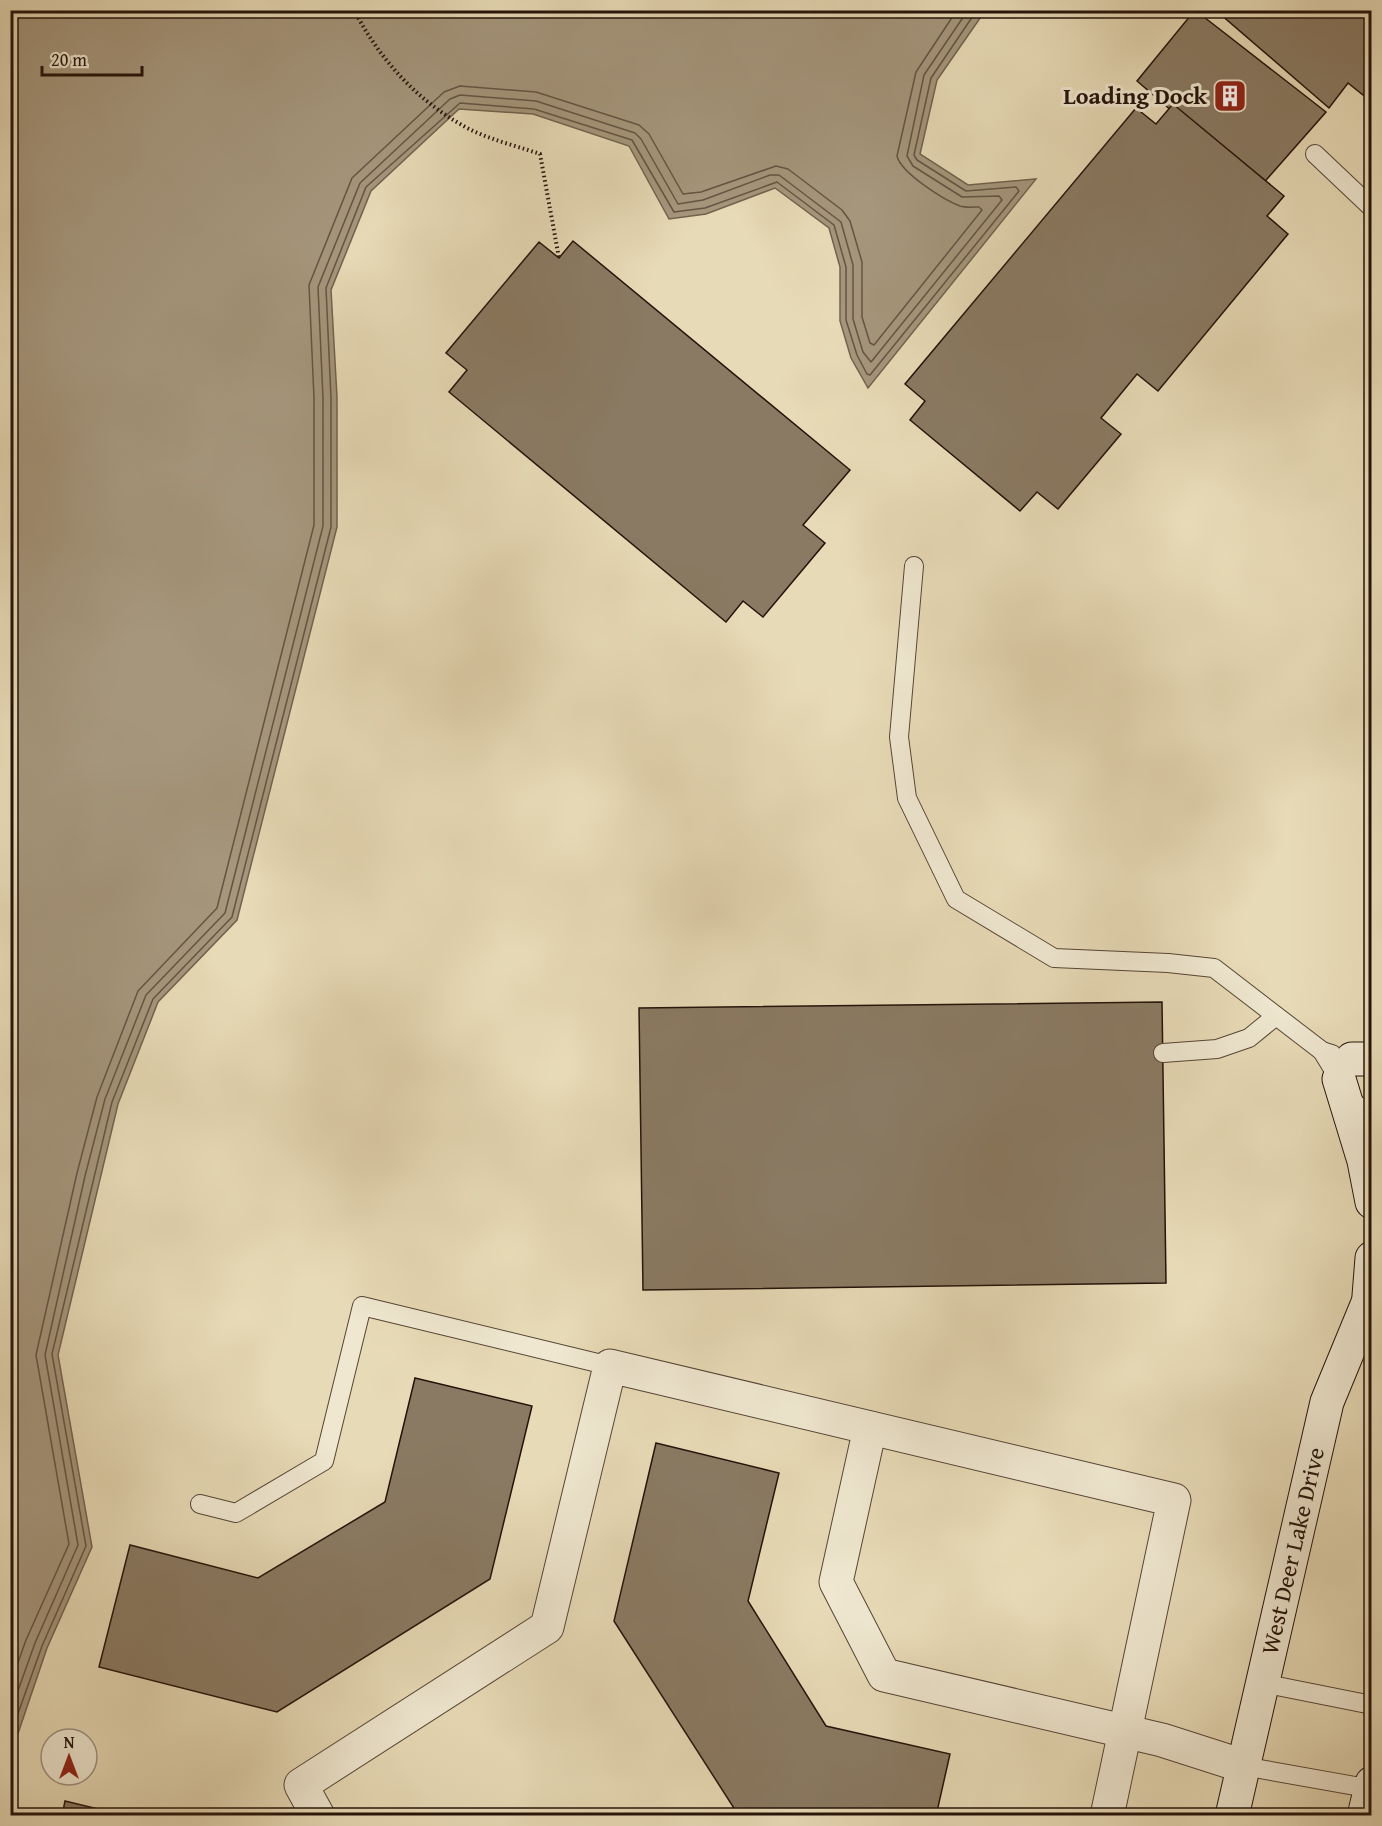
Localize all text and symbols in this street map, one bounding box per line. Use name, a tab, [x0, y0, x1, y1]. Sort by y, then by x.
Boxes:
scale bar	[42, 39, 142, 77]
text: 20 m	[51, 46, 87, 73]
place label: Loading Dock	[1063, 78, 1207, 113]
building icon: Loading Dock	[1212, 78, 1248, 114]
street label: West Deer Lake Drive	[1252, 1444, 1333, 1658]
north arrow	[39, 1727, 99, 1787]
text: N	[64, 1730, 75, 1754]

